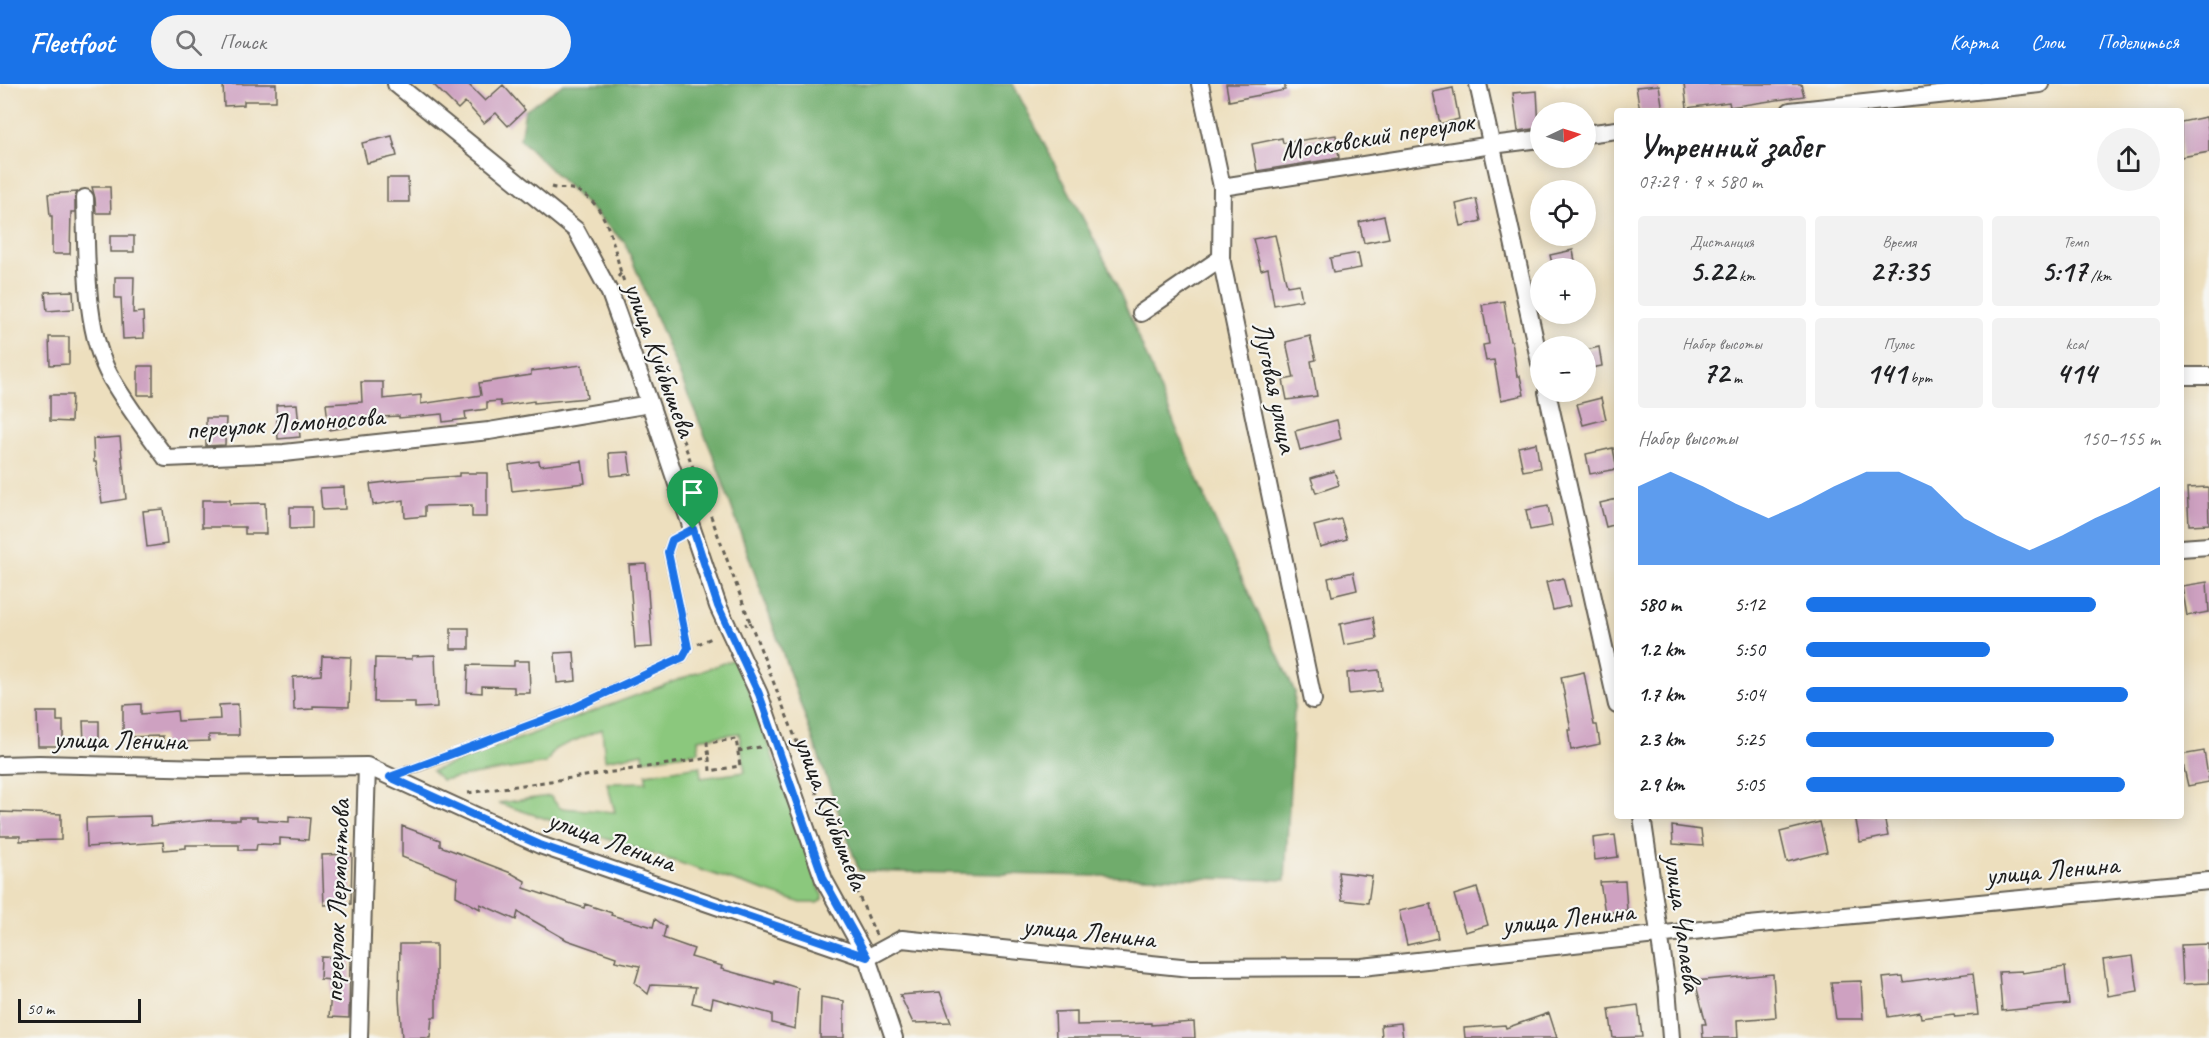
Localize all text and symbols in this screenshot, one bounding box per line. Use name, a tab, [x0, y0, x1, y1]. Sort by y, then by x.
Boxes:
search box	[151, 15, 571, 69]
text: Fleetfoot	[30, 25, 115, 60]
icon: search	[172, 26, 205, 59]
text: Поиск	[220, 28, 266, 56]
text: Карта	[1950, 29, 1998, 55]
text: Слои	[2031, 29, 2065, 55]
text: Поделиться	[2098, 29, 2179, 55]
north arrow	[1530, 102, 1596, 168]
map controls	[1530, 102, 1596, 402]
street label: Московский переулок	[1278, 103, 1479, 168]
text: Утренний забег	[1638, 125, 1822, 167]
button: share	[2097, 128, 2160, 191]
text: 07:29 · 9 × 580 m	[1638, 169, 1762, 194]
button: locate	[1530, 180, 1596, 246]
text: Дистанция	[1690, 232, 1754, 252]
text: Время	[1882, 232, 1916, 252]
text: Темп	[2063, 232, 2089, 252]
text: 5.22	[1689, 252, 1735, 290]
text: 27:35	[1869, 252, 1929, 290]
text: 5:17	[2041, 252, 2087, 290]
button: +	[1530, 258, 1596, 324]
text: km	[1735, 266, 1755, 286]
text: /km	[2087, 266, 2111, 286]
street label: улица Куйбышева	[616, 275, 705, 443]
street label: Луговая улица	[1245, 318, 1307, 458]
text: Набор высоты	[1682, 334, 1762, 354]
text: Пульс	[1884, 334, 1914, 354]
text: kcal	[2065, 334, 2087, 354]
button: −	[1530, 336, 1596, 402]
text: 72	[1702, 354, 1729, 392]
text: 141	[1866, 354, 1906, 392]
text: 414	[2056, 354, 2096, 392]
text: m	[1729, 368, 1742, 388]
text: bpm	[1906, 368, 1932, 388]
street label: переулок Ломоносова	[185, 398, 388, 447]
text: Набор высоты	[1638, 426, 1737, 451]
text: 150–155 m	[2081, 426, 2160, 451]
pin	[667, 467, 718, 529]
icon: arrive	[676, 476, 709, 509]
text: 580 m	[1638, 592, 1681, 617]
text: 5:12	[1734, 592, 1765, 617]
text: 1.2 km	[1638, 637, 1685, 662]
text: 5:50	[1734, 637, 1765, 662]
text: 1.7 km	[1638, 682, 1684, 707]
text: 5:04	[1734, 682, 1765, 707]
street label: улица Ленина	[51, 721, 189, 758]
text: 2.3 km	[1638, 727, 1685, 752]
text: 5:25	[1734, 727, 1765, 752]
street label: улица Куйбышева	[785, 728, 878, 896]
text: 2.9 km	[1638, 772, 1684, 797]
text: 5:05	[1734, 772, 1765, 797]
street label: переулок Лермонтова	[315, 797, 358, 1003]
street label: улица Ленина	[541, 801, 683, 881]
street label: улица Ленина	[1982, 846, 2122, 893]
street label: улица Чапаева	[1656, 850, 1711, 996]
street label: улица Ленина	[1498, 893, 1639, 942]
street label: улица Ленина	[1019, 907, 1159, 956]
scale bar	[18, 996, 141, 1024]
text: 50 m	[27, 999, 54, 1019]

